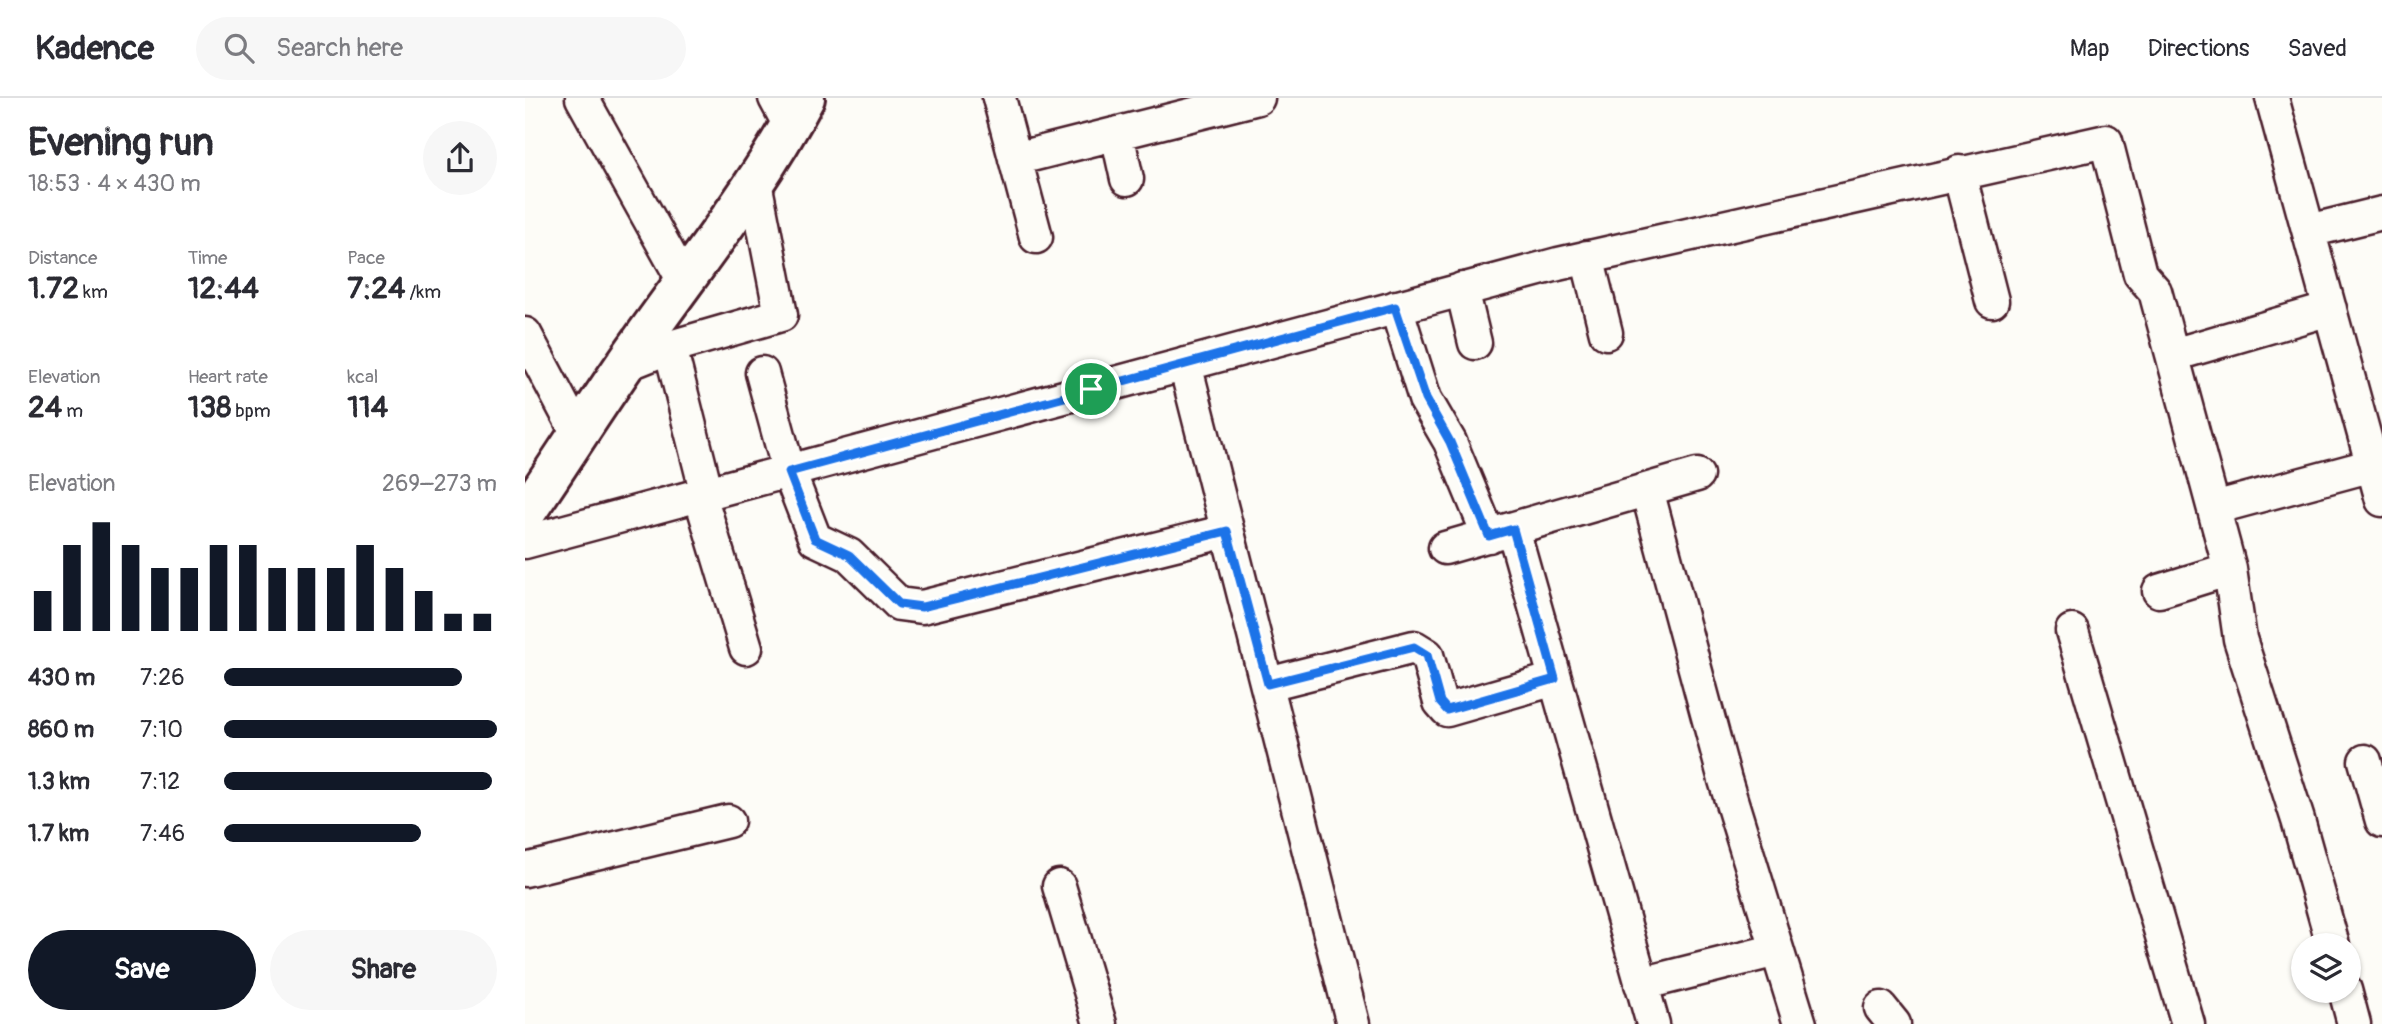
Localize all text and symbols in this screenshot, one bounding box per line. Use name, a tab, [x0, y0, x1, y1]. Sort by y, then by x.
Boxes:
search box	[196, 17, 686, 80]
text: Kadence	[35, 28, 154, 69]
icon: search	[220, 29, 258, 67]
text: Search here	[276, 32, 403, 64]
text: Map	[2070, 34, 2110, 63]
text: Directions	[2148, 34, 2249, 63]
text: Saved	[2287, 34, 2347, 63]
text: Evening run	[28, 119, 214, 167]
button: share	[423, 121, 497, 195]
text: 18:53 · 4 × 430 m	[28, 169, 201, 198]
text: Distance	[28, 246, 97, 270]
text: Time	[188, 246, 227, 270]
text: Pace	[347, 246, 385, 270]
text: 1.72	[28, 270, 79, 307]
text: 12:44	[188, 270, 259, 307]
text: 7:24	[347, 270, 405, 307]
text: km	[79, 280, 108, 304]
text: /km	[405, 280, 441, 304]
pin	[1061, 359, 1121, 419]
text: Elevation	[28, 365, 100, 389]
text: Heart rate	[188, 365, 268, 389]
text: kcal	[347, 365, 378, 389]
icon: arrive	[1072, 370, 1110, 408]
text: 24	[28, 389, 62, 426]
text: 138	[188, 389, 231, 426]
text: 114	[347, 389, 388, 426]
text: m	[62, 399, 83, 423]
text: bpm	[231, 399, 271, 423]
text: Elevation	[28, 469, 116, 498]
text: 269–273 m	[382, 469, 497, 498]
text: 430 m	[28, 663, 95, 692]
text: 7:26	[140, 663, 185, 692]
text: 860 m	[28, 715, 94, 744]
text: 7:10	[140, 715, 183, 744]
text: 1.3 km	[28, 767, 90, 796]
text: 7:12	[140, 767, 180, 796]
text: 1.7 km	[28, 819, 89, 848]
text: 7:46	[140, 819, 185, 848]
button: Save	[28, 930, 256, 1010]
button: Share	[270, 930, 497, 1010]
map controls	[2291, 933, 2361, 1003]
button: layers	[2291, 933, 2361, 1003]

